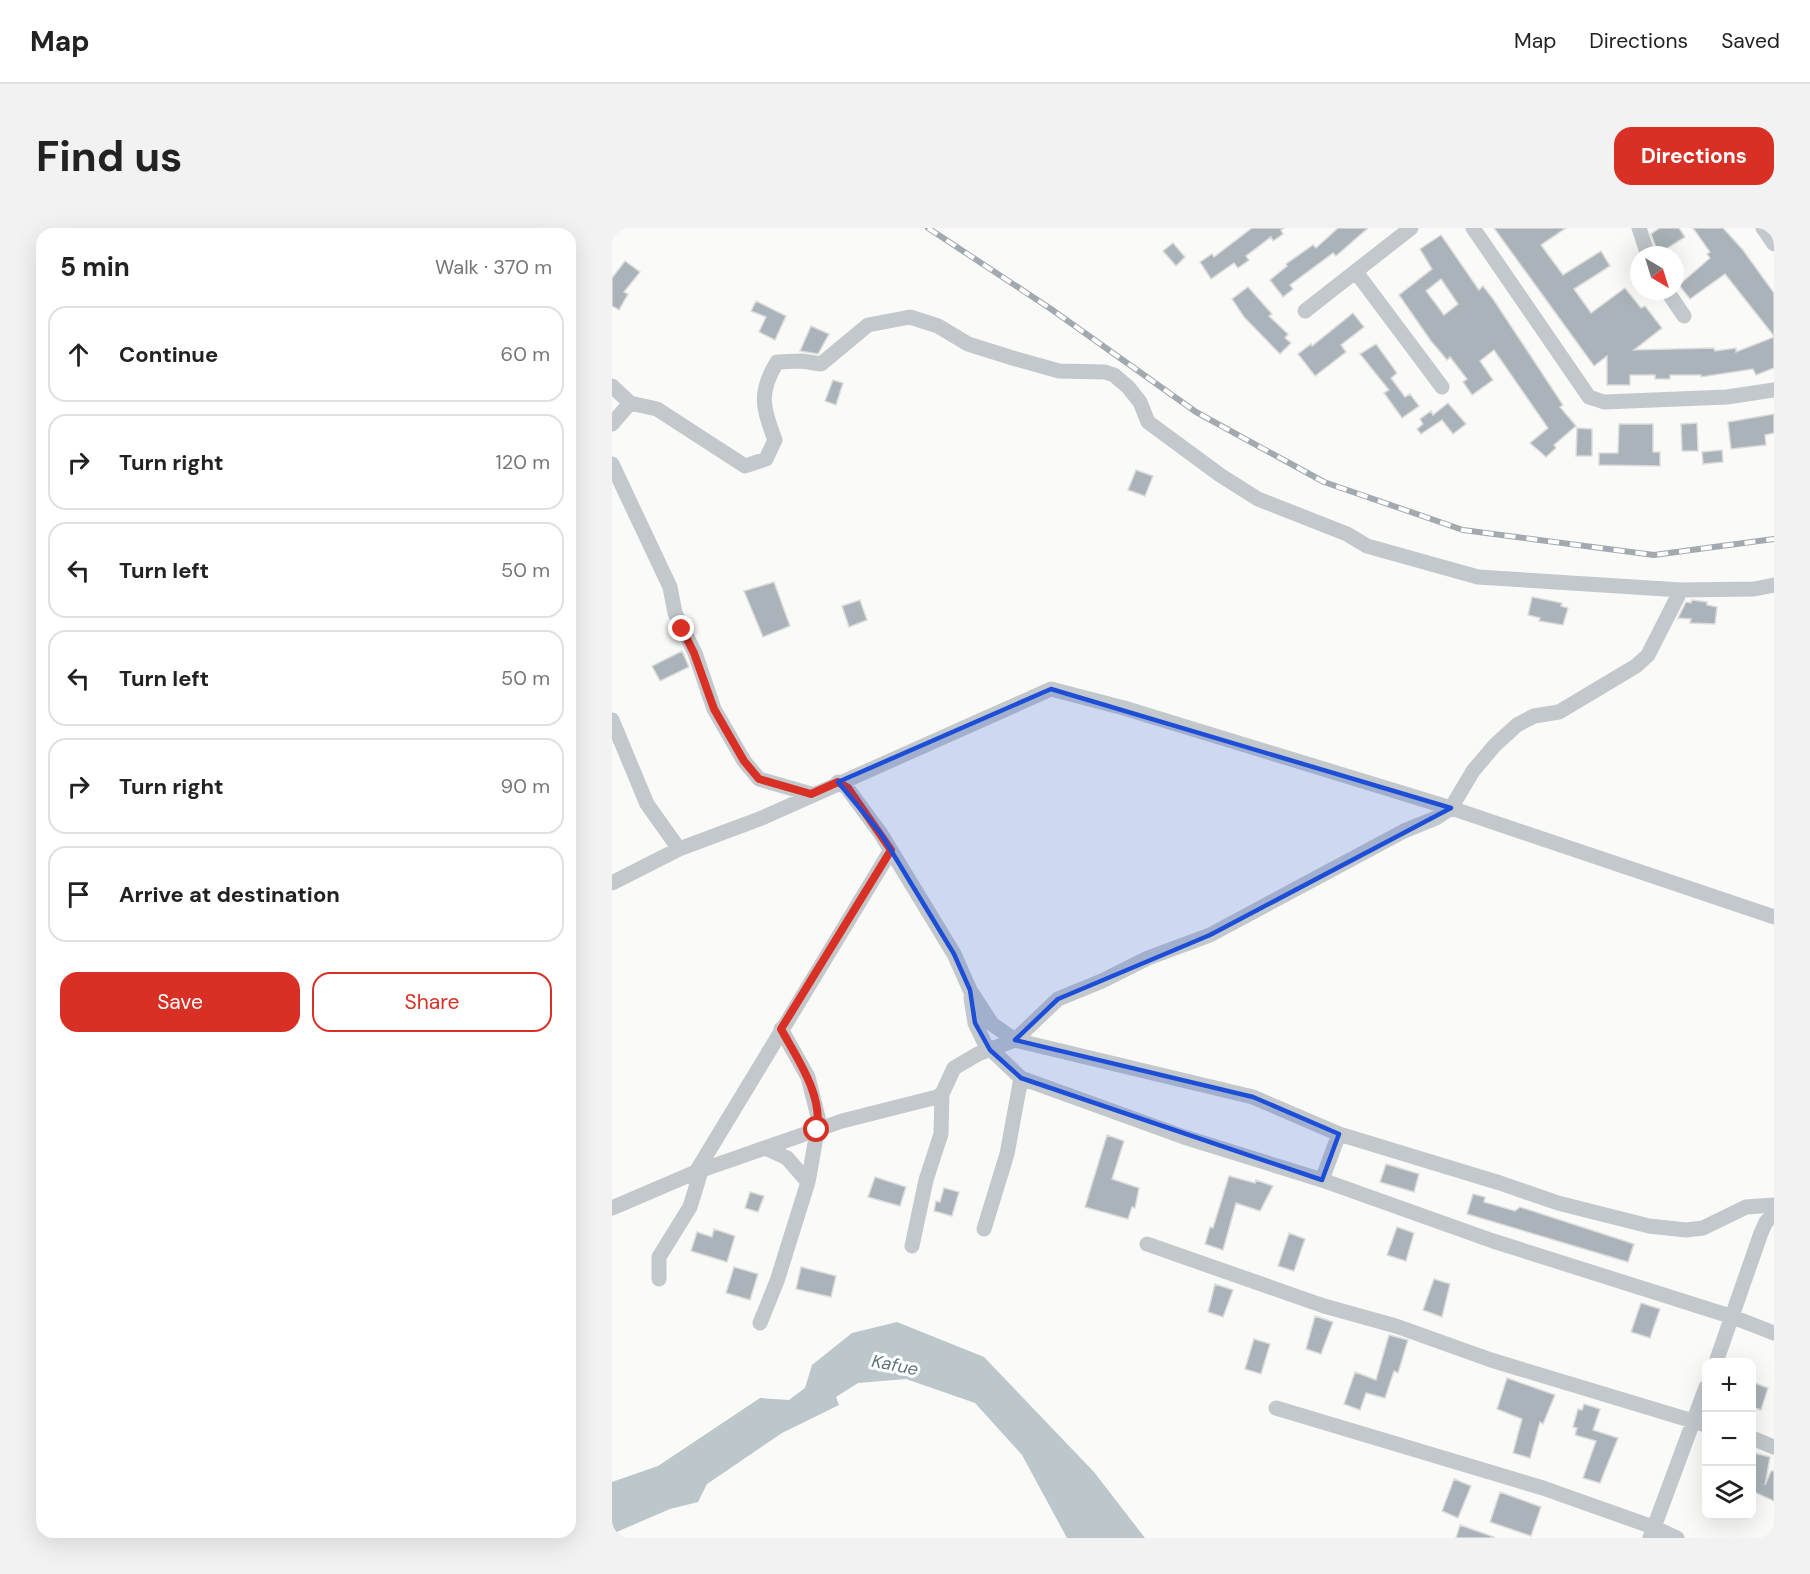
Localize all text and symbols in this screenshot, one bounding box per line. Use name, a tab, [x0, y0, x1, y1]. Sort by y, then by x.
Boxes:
text: Map	[30, 23, 90, 60]
text: Map	[1514, 27, 1556, 55]
text: Directions	[1589, 27, 1688, 55]
text: Saved	[1721, 27, 1780, 55]
button: Directions	[1614, 127, 1774, 185]
text: Find us	[36, 129, 182, 184]
north arrow	[1630, 246, 1684, 300]
text: 5 min	[60, 250, 130, 284]
text: Walk · 370 m	[435, 254, 552, 280]
icon: ahead	[62, 338, 95, 371]
text: Continue	[119, 340, 218, 369]
text: 60 m	[501, 341, 550, 367]
icon: right	[62, 446, 95, 479]
text: Turn right	[119, 448, 224, 477]
text: 120 m	[496, 449, 550, 475]
icon: left	[62, 554, 95, 587]
text: Turn left	[119, 556, 209, 585]
text: 50 m	[501, 557, 550, 583]
route end	[668, 615, 694, 641]
icon: left	[62, 662, 95, 695]
text: Turn left	[119, 664, 209, 693]
text: 50 m	[501, 665, 550, 691]
icon: right	[62, 770, 95, 803]
text: Turn right	[119, 772, 224, 801]
text: 90 m	[501, 773, 550, 799]
icon: arrive	[62, 878, 95, 911]
text: Arrive at destination	[119, 880, 340, 909]
button: Save	[60, 972, 300, 1032]
button: Share	[312, 972, 552, 1032]
route start	[803, 1116, 829, 1142]
water label: Kafue	[870, 1349, 920, 1381]
map controls	[1702, 1358, 1756, 1520]
button: +	[1702, 1358, 1756, 1412]
button: −	[1702, 1412, 1756, 1466]
button: layers	[1702, 1466, 1756, 1520]

